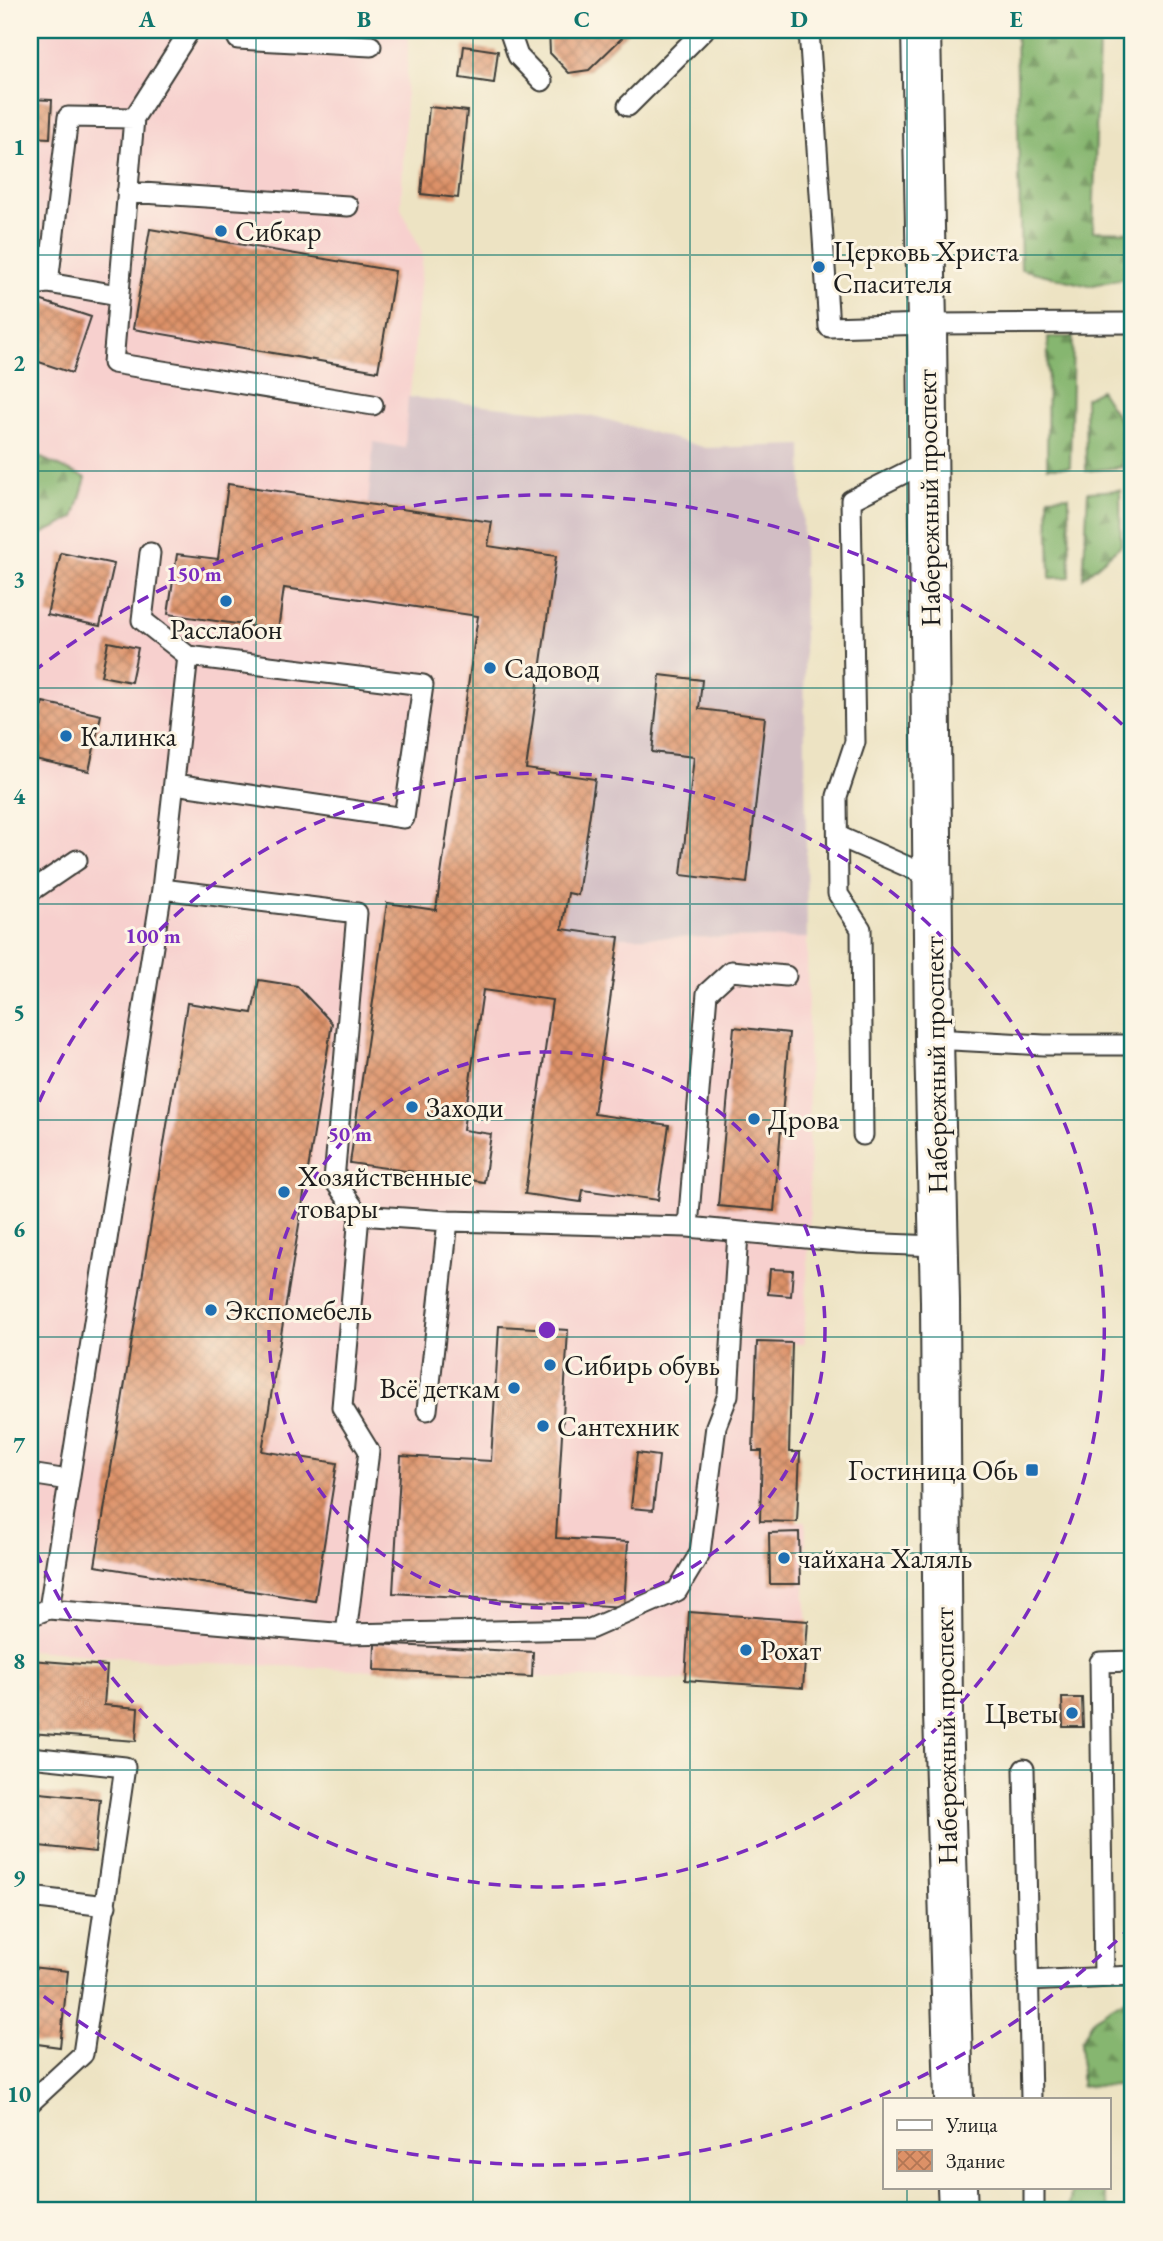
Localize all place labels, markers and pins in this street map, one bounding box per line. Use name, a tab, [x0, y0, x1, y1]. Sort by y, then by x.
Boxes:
place label: Сибкар	[235, 213, 322, 249]
marker: Сибкар	[213, 223, 229, 239]
place label: Церковь Христа Спасителя	[833, 233, 1020, 301]
marker: Церковь Христа Спасителя	[811, 259, 827, 275]
marker: Расслабон	[218, 593, 234, 609]
place label: Расслабон	[170, 611, 282, 647]
place label: Садовод	[504, 650, 600, 686]
marker: Садовод	[482, 660, 498, 676]
place label: Калинка	[80, 718, 177, 754]
marker: Калинка	[58, 728, 74, 744]
place label: Заходи	[426, 1089, 504, 1125]
marker: Заходи	[404, 1099, 420, 1115]
place label: Дрова	[768, 1101, 840, 1137]
marker: Дрова	[746, 1111, 762, 1127]
place label: Хозяйственные товары	[297, 1158, 472, 1226]
marker: Хозяйственные товары	[276, 1184, 292, 1200]
place label: Экспомебель	[225, 1292, 372, 1328]
marker: Экспомебель	[203, 1302, 219, 1318]
centre of rings	[535, 1318, 559, 1342]
place label: Сибирь обувь	[564, 1347, 720, 1383]
marker: Сибирь обувь	[542, 1357, 558, 1373]
place label: Всё деткам	[379, 1370, 500, 1406]
marker: Всё деткам	[506, 1380, 522, 1396]
place label: Сантехник	[557, 1408, 679, 1444]
marker: Сантехник	[535, 1418, 551, 1434]
place label: Гостиница Обь	[848, 1452, 1018, 1488]
marker: Гостиница Обь	[1024, 1462, 1040, 1478]
place label: чайхана Халяль	[798, 1540, 972, 1576]
marker: чайхана Халяль	[776, 1550, 792, 1566]
place label: Рохат	[760, 1632, 822, 1668]
marker: Рохат	[738, 1642, 754, 1658]
place label: Цветы	[985, 1695, 1058, 1731]
marker: Цветы	[1064, 1705, 1080, 1721]

